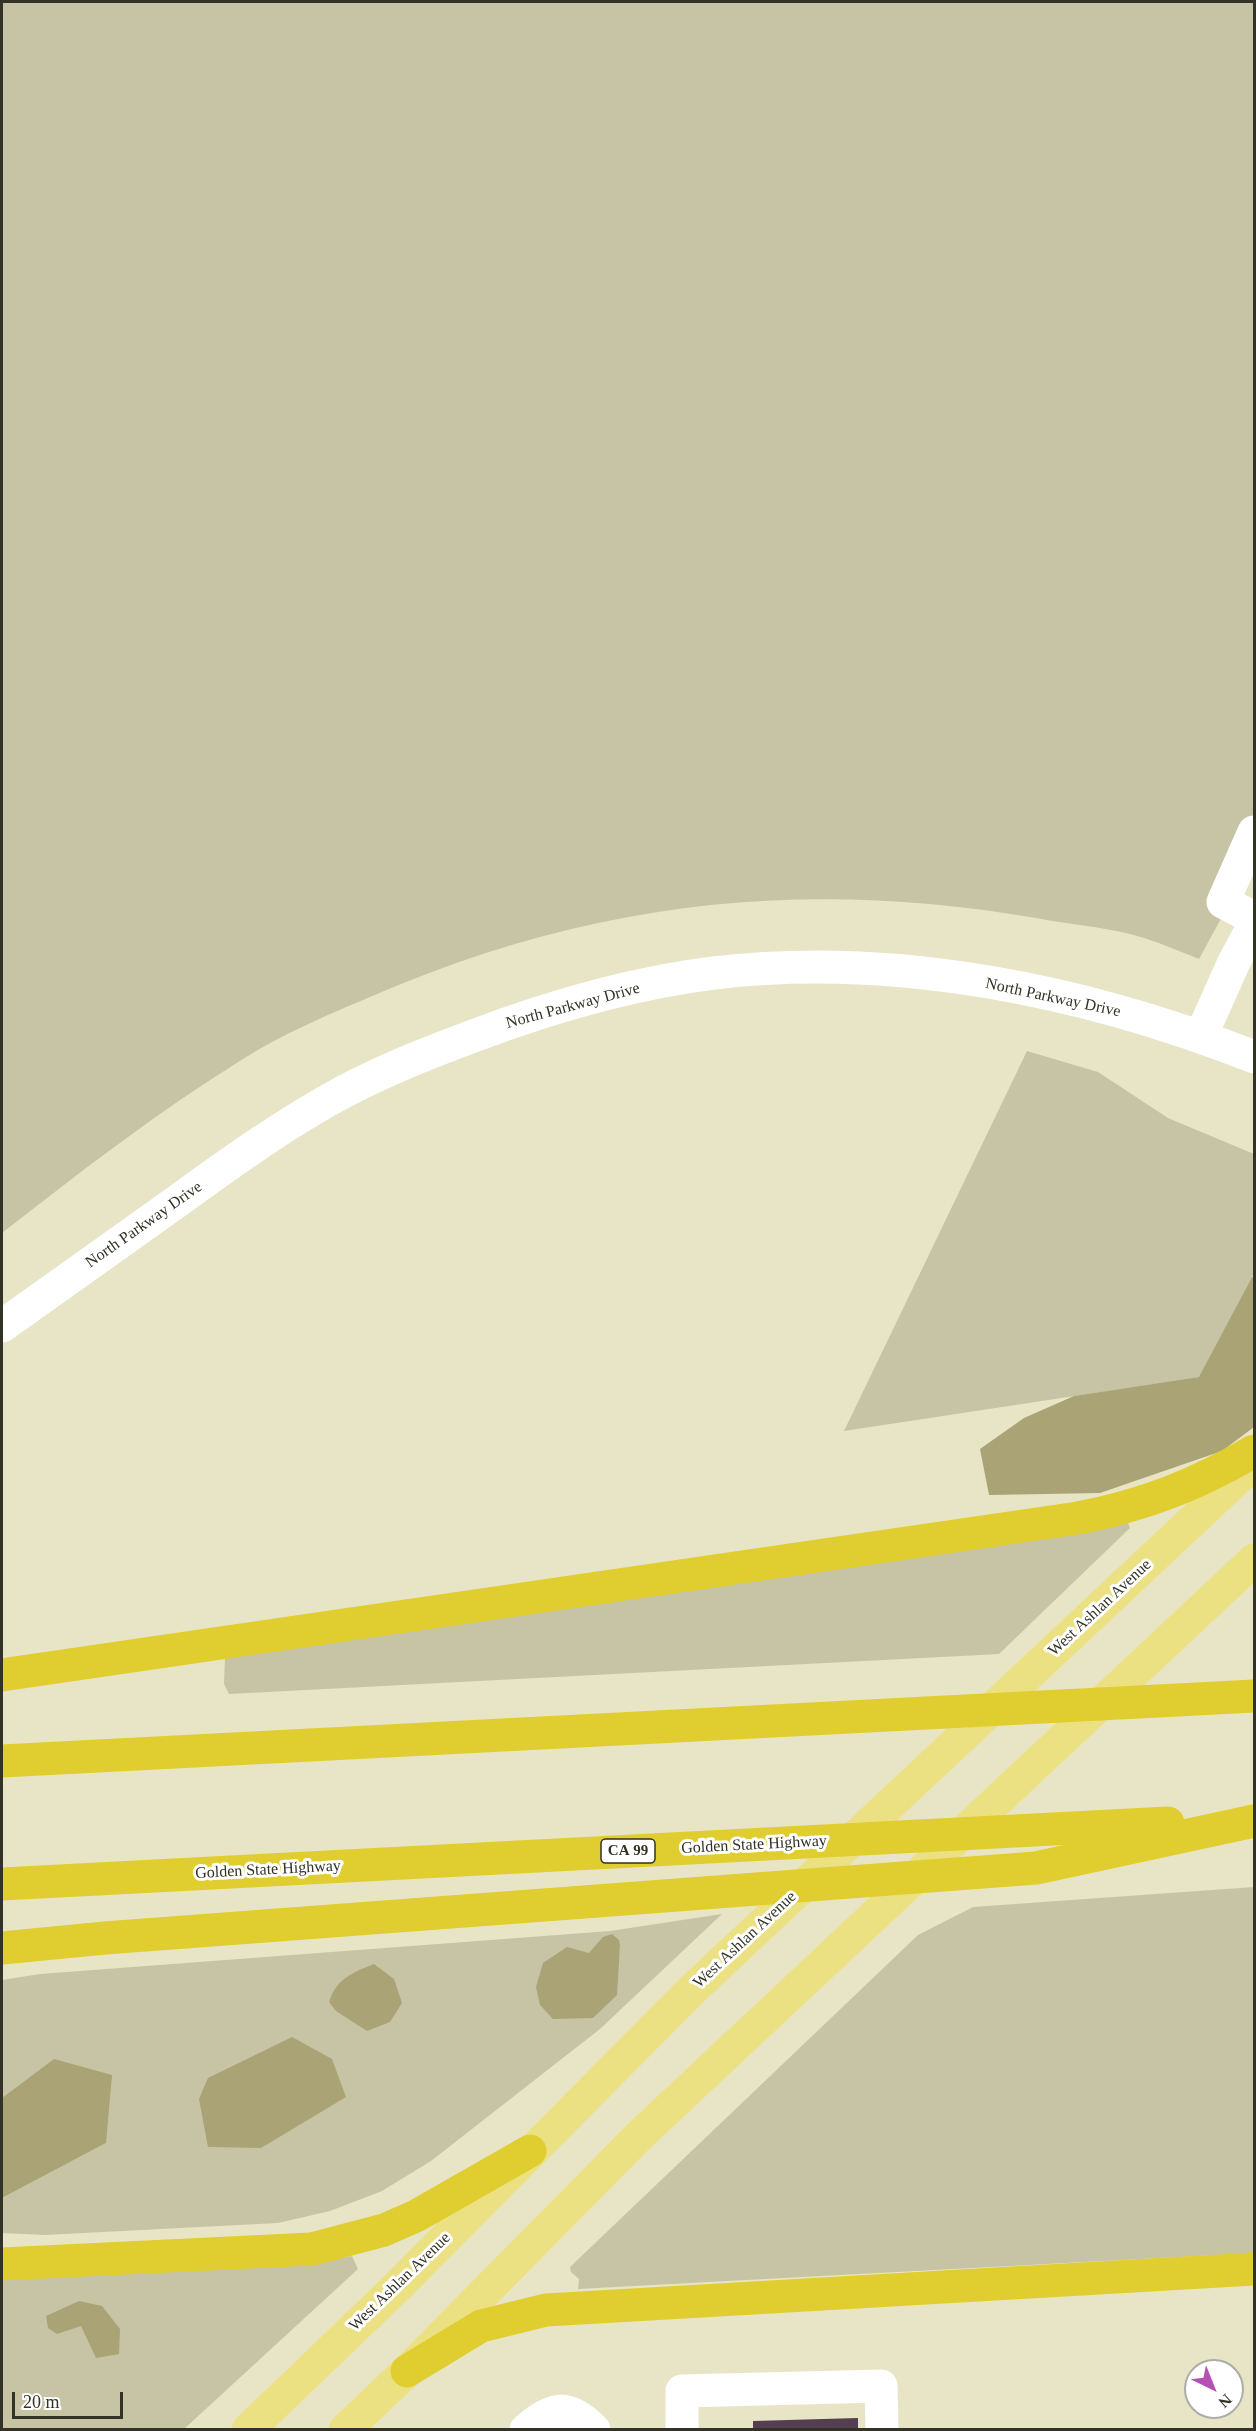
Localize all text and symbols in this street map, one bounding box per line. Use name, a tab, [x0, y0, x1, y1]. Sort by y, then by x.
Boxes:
street label: North Parkway Drive	[984, 974, 1122, 1022]
street label: North Parkway Drive	[504, 979, 642, 1033]
street label: North Parkway Drive	[82, 1178, 206, 1272]
street label: West Ashlan Avenue	[1045, 1555, 1155, 1661]
street label: Golden State Highway	[681, 1832, 827, 1858]
road number: CA 99	[601, 1839, 655, 1863]
street label: Golden State Highway	[195, 1857, 341, 1883]
street label: West Ashlan Avenue	[690, 1887, 800, 1993]
street label: West Ashlan Avenue	[345, 2229, 455, 2335]
north arrow	[1184, 2359, 1244, 2419]
scale bar	[15, 2380, 126, 2418]
text: N	[1215, 2391, 1235, 2411]
text: 20 m	[23, 2392, 60, 2412]

